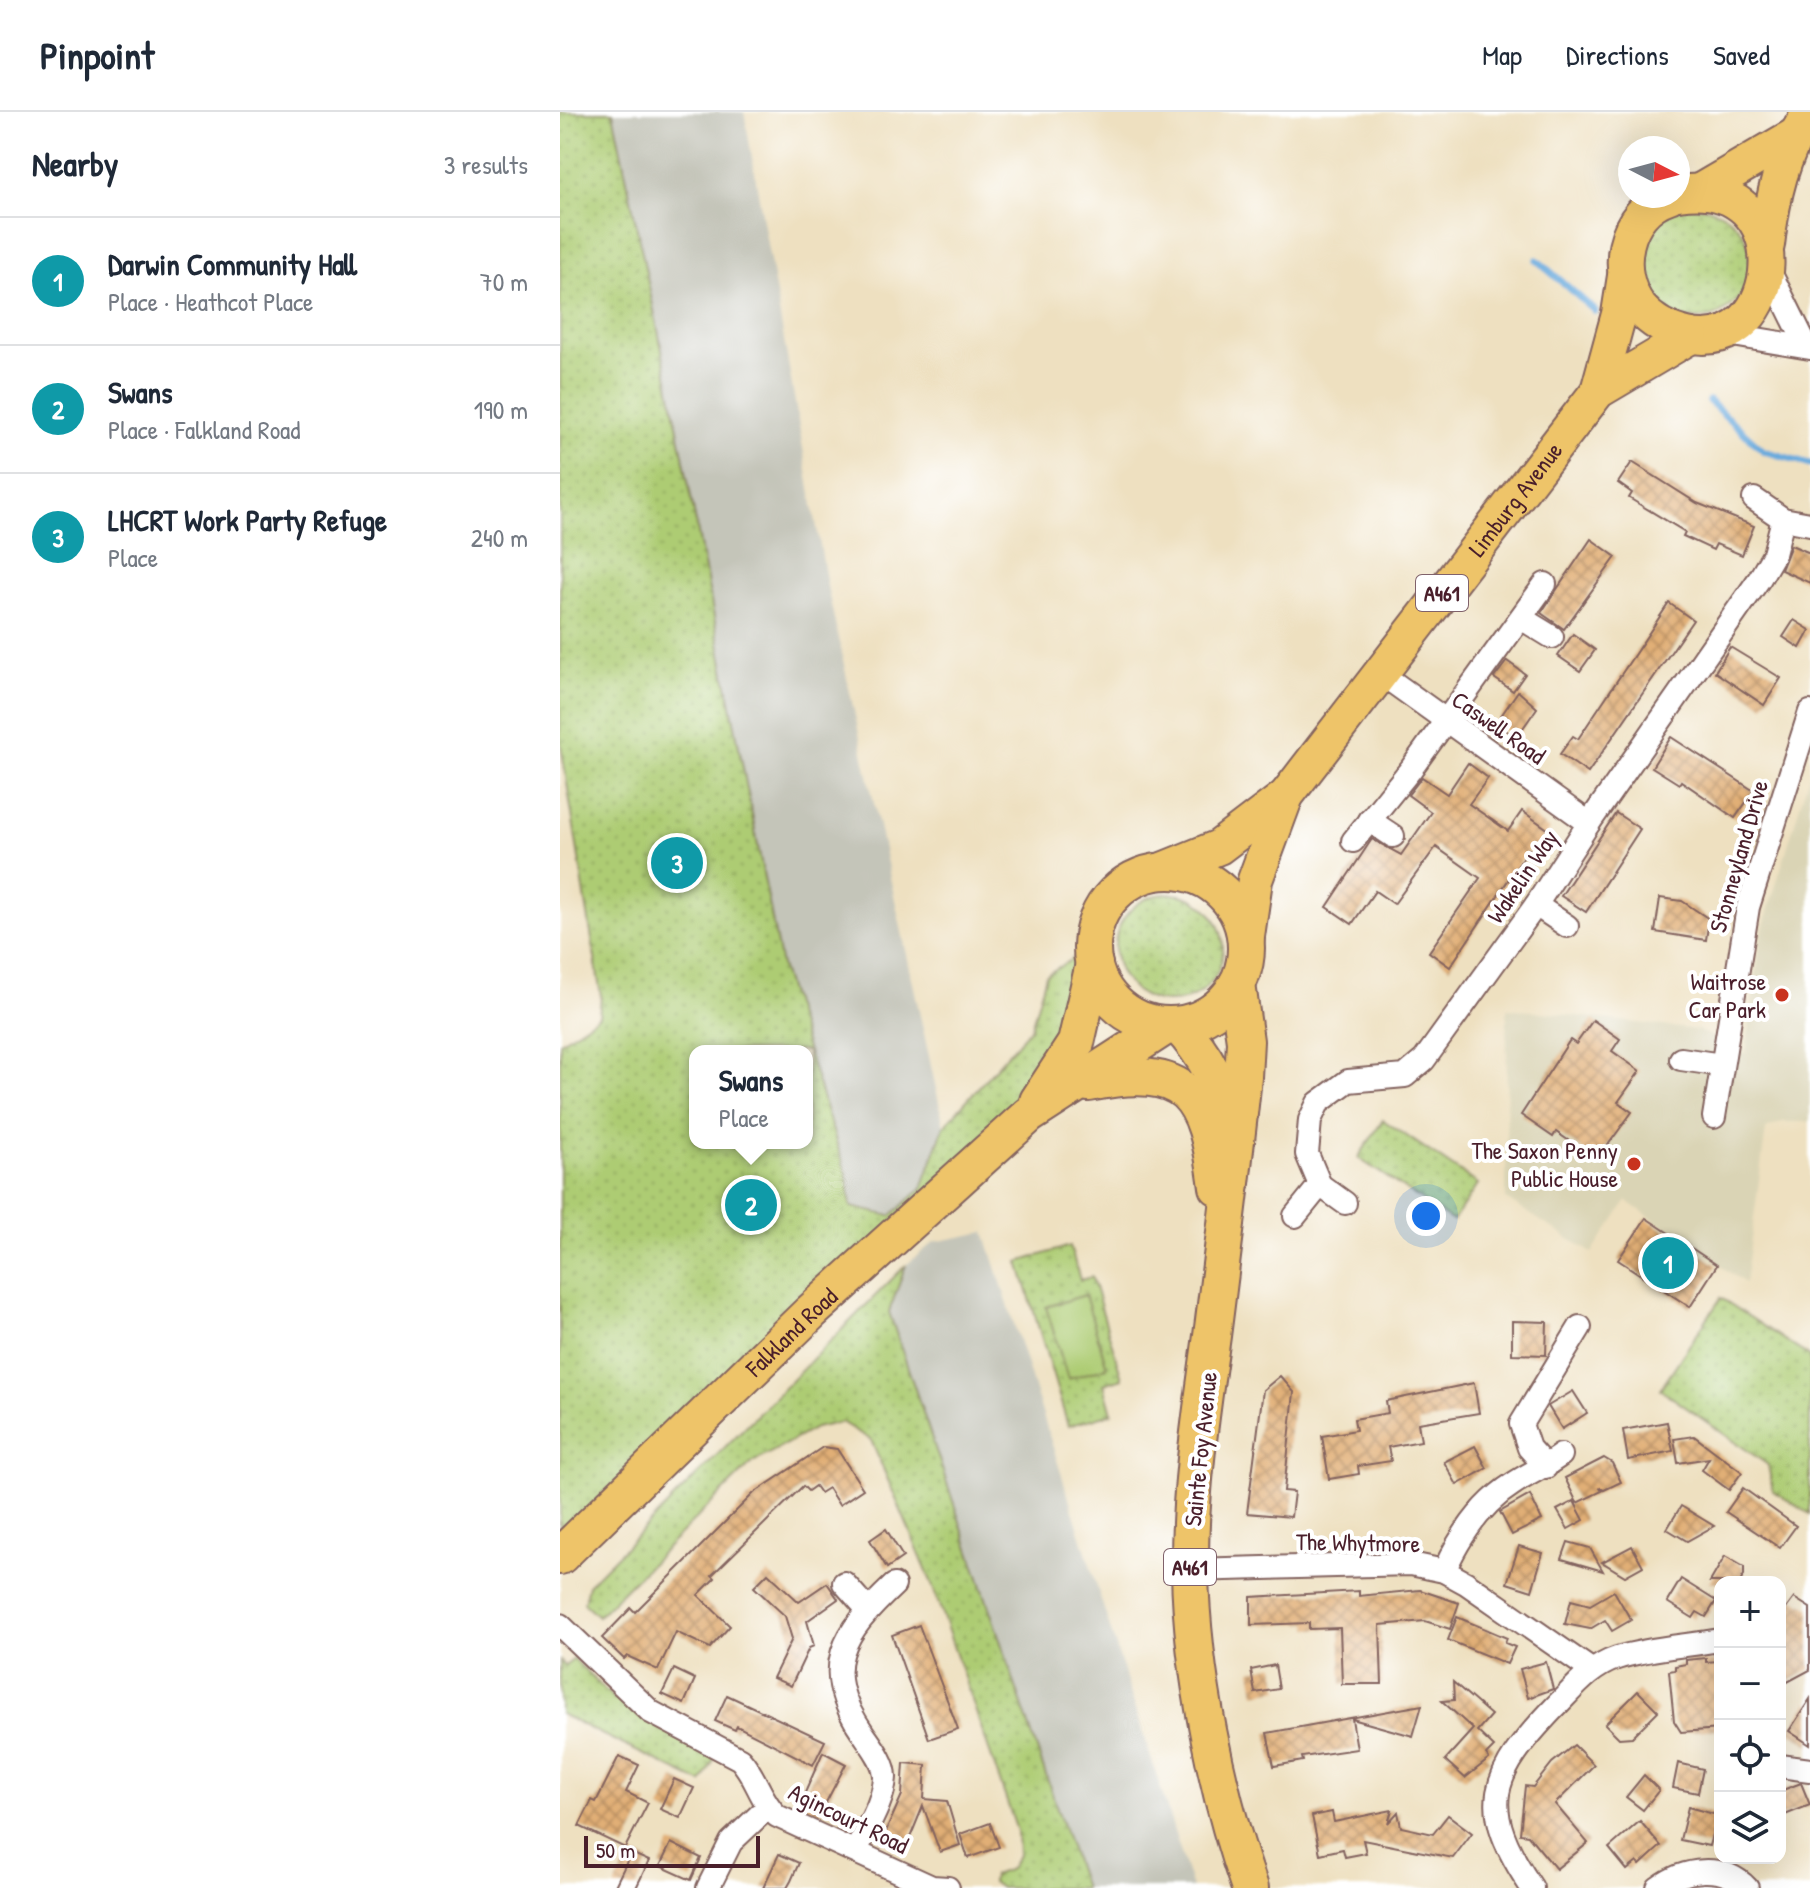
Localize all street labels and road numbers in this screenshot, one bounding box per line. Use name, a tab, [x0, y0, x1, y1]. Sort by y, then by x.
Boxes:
street label: Limburg Avenue	[1460, 435, 1569, 563]
road number: A461	[1416, 575, 1468, 611]
street label: Caswell Road	[1446, 683, 1552, 771]
street label: Stonneyland Drive	[1701, 776, 1775, 936]
street label: Wakelin Way	[1479, 823, 1565, 929]
street label: Falkland Road	[738, 1280, 844, 1384]
street label: Sainte Foy Avenue	[1176, 1370, 1224, 1528]
street label: The Whytmore	[1296, 1525, 1421, 1559]
road number: A461	[1164, 1549, 1216, 1585]
street label: Agincourt Road	[784, 1775, 914, 1861]

